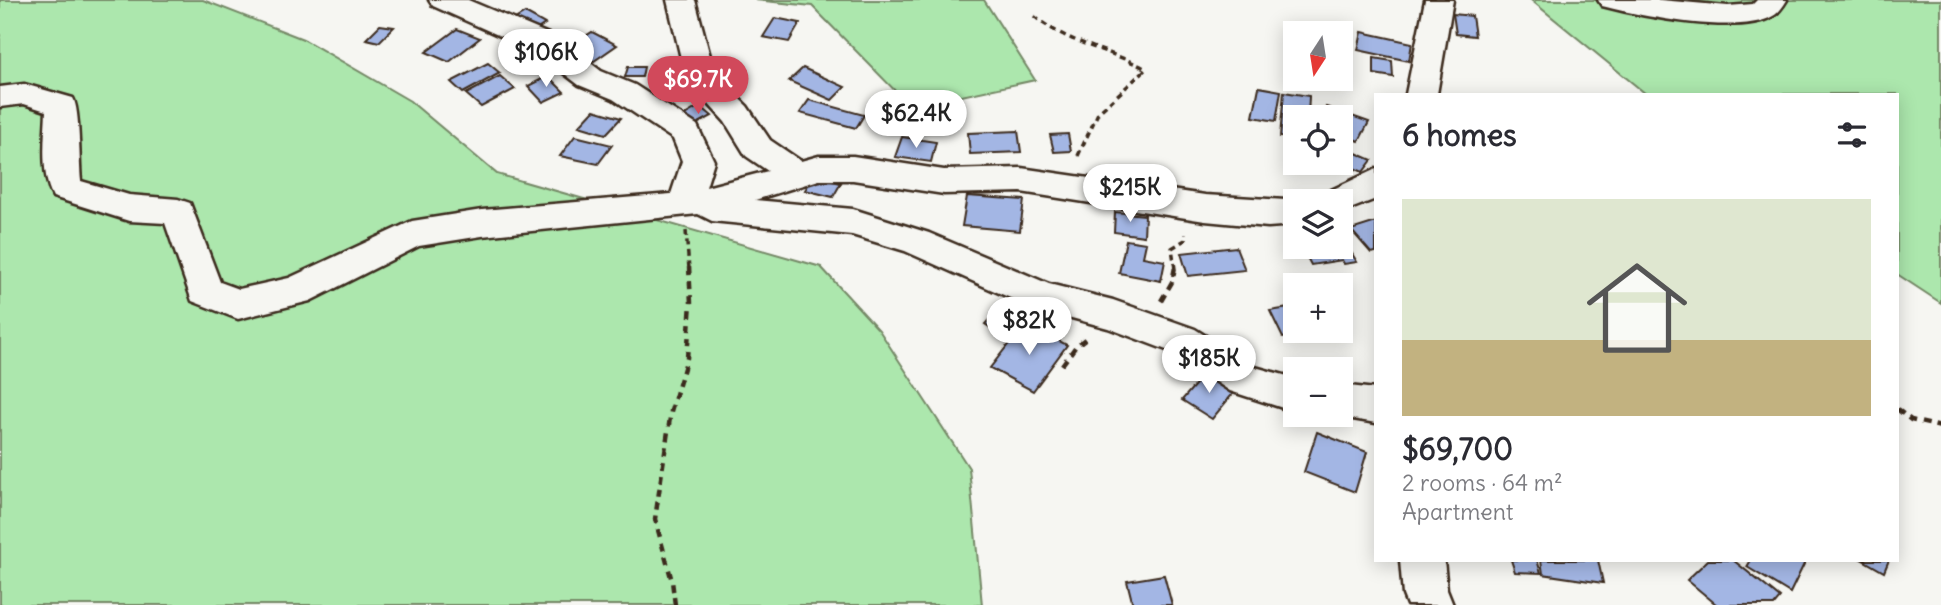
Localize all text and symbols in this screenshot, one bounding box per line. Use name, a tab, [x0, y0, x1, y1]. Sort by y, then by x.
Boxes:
north arrow	[1283, 21, 1353, 91]
map controls	[1283, 21, 1353, 427]
pin: $106K	[497, 29, 595, 89]
text: $106K	[514, 37, 578, 66]
pin: $69.7K	[641, 57, 755, 116]
text: $69.7K	[663, 64, 733, 93]
pin: $62.4K	[859, 90, 973, 150]
text: $62.4K	[881, 98, 951, 127]
button: locate	[1283, 105, 1353, 175]
text: 6 homes	[1402, 116, 1517, 154]
icon: filters	[1833, 116, 1871, 154]
pin: $215K	[1081, 164, 1179, 224]
text: $215K	[1099, 172, 1161, 201]
button: layers	[1283, 189, 1353, 259]
icon: home	[1574, 245, 1700, 371]
button: +	[1283, 273, 1353, 343]
pin: $82K	[988, 298, 1070, 357]
text: $82K	[1003, 305, 1055, 334]
pin: $185K	[1160, 336, 1258, 395]
text: $185K	[1178, 343, 1240, 372]
button: −	[1283, 357, 1353, 427]
text: $69,700	[1402, 430, 1513, 468]
text: 2 rooms · 64 m²	[1402, 468, 1563, 497]
text: Apartment	[1402, 497, 1514, 526]

